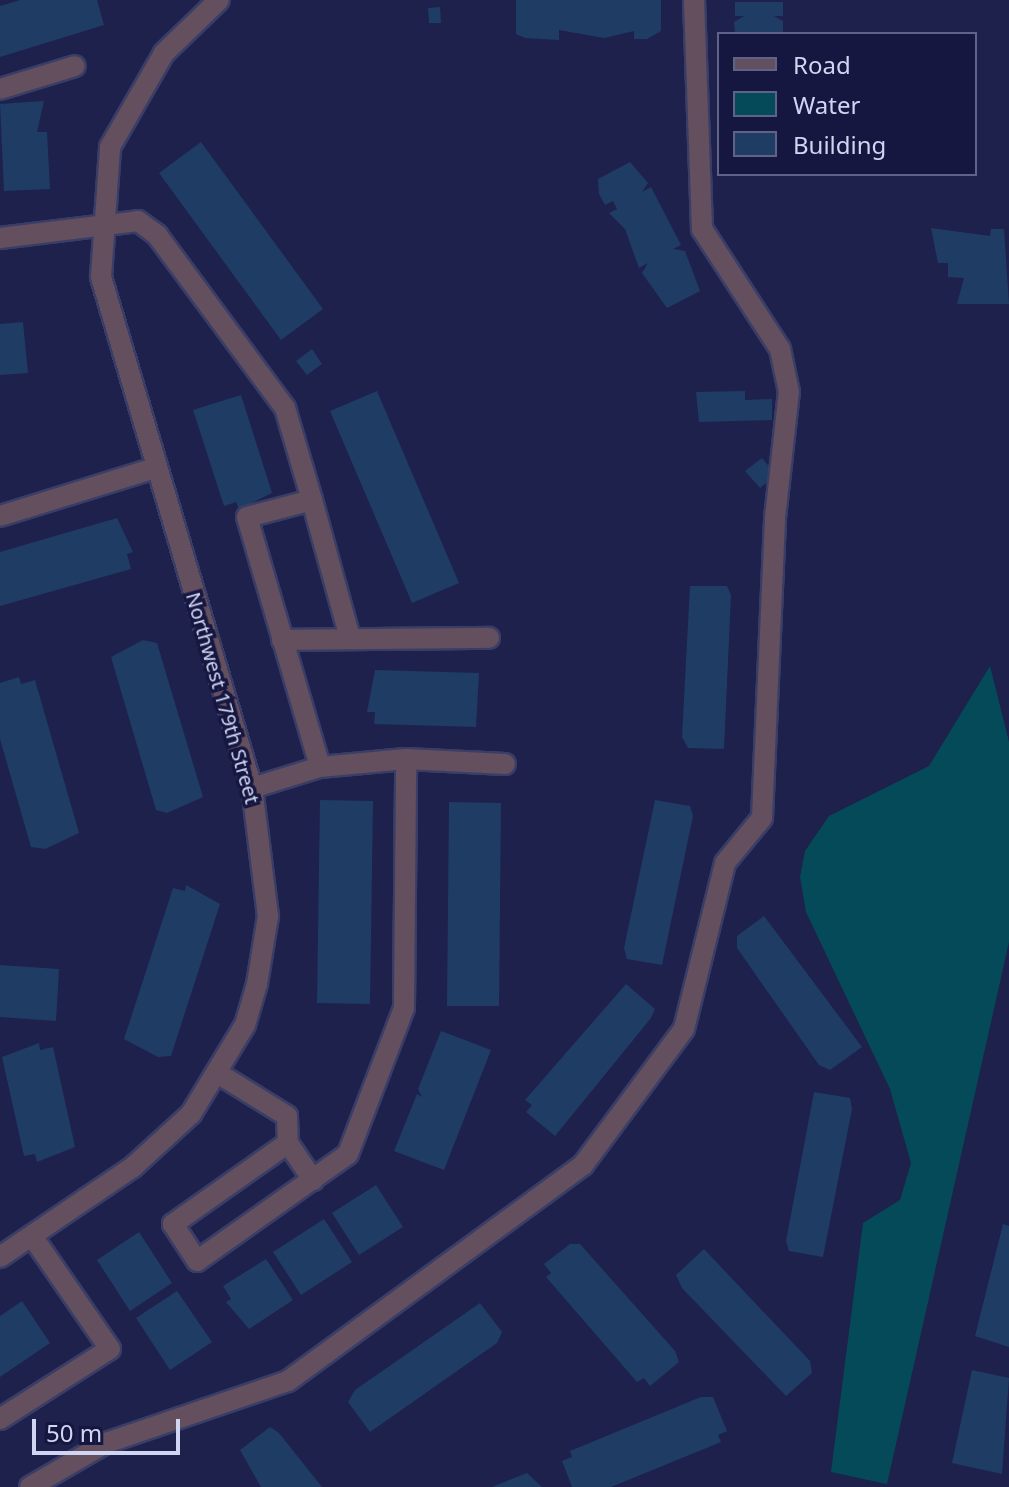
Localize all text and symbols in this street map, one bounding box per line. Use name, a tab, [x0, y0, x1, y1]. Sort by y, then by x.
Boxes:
legend	[717, 32, 977, 176]
text: Road	[793, 48, 851, 81]
text: Water	[793, 88, 860, 121]
text: Building	[793, 128, 886, 161]
street label: Northwest 179th Street	[181, 589, 265, 807]
scale bar	[36, 1403, 184, 1453]
text: 50 m	[46, 1416, 102, 1449]

